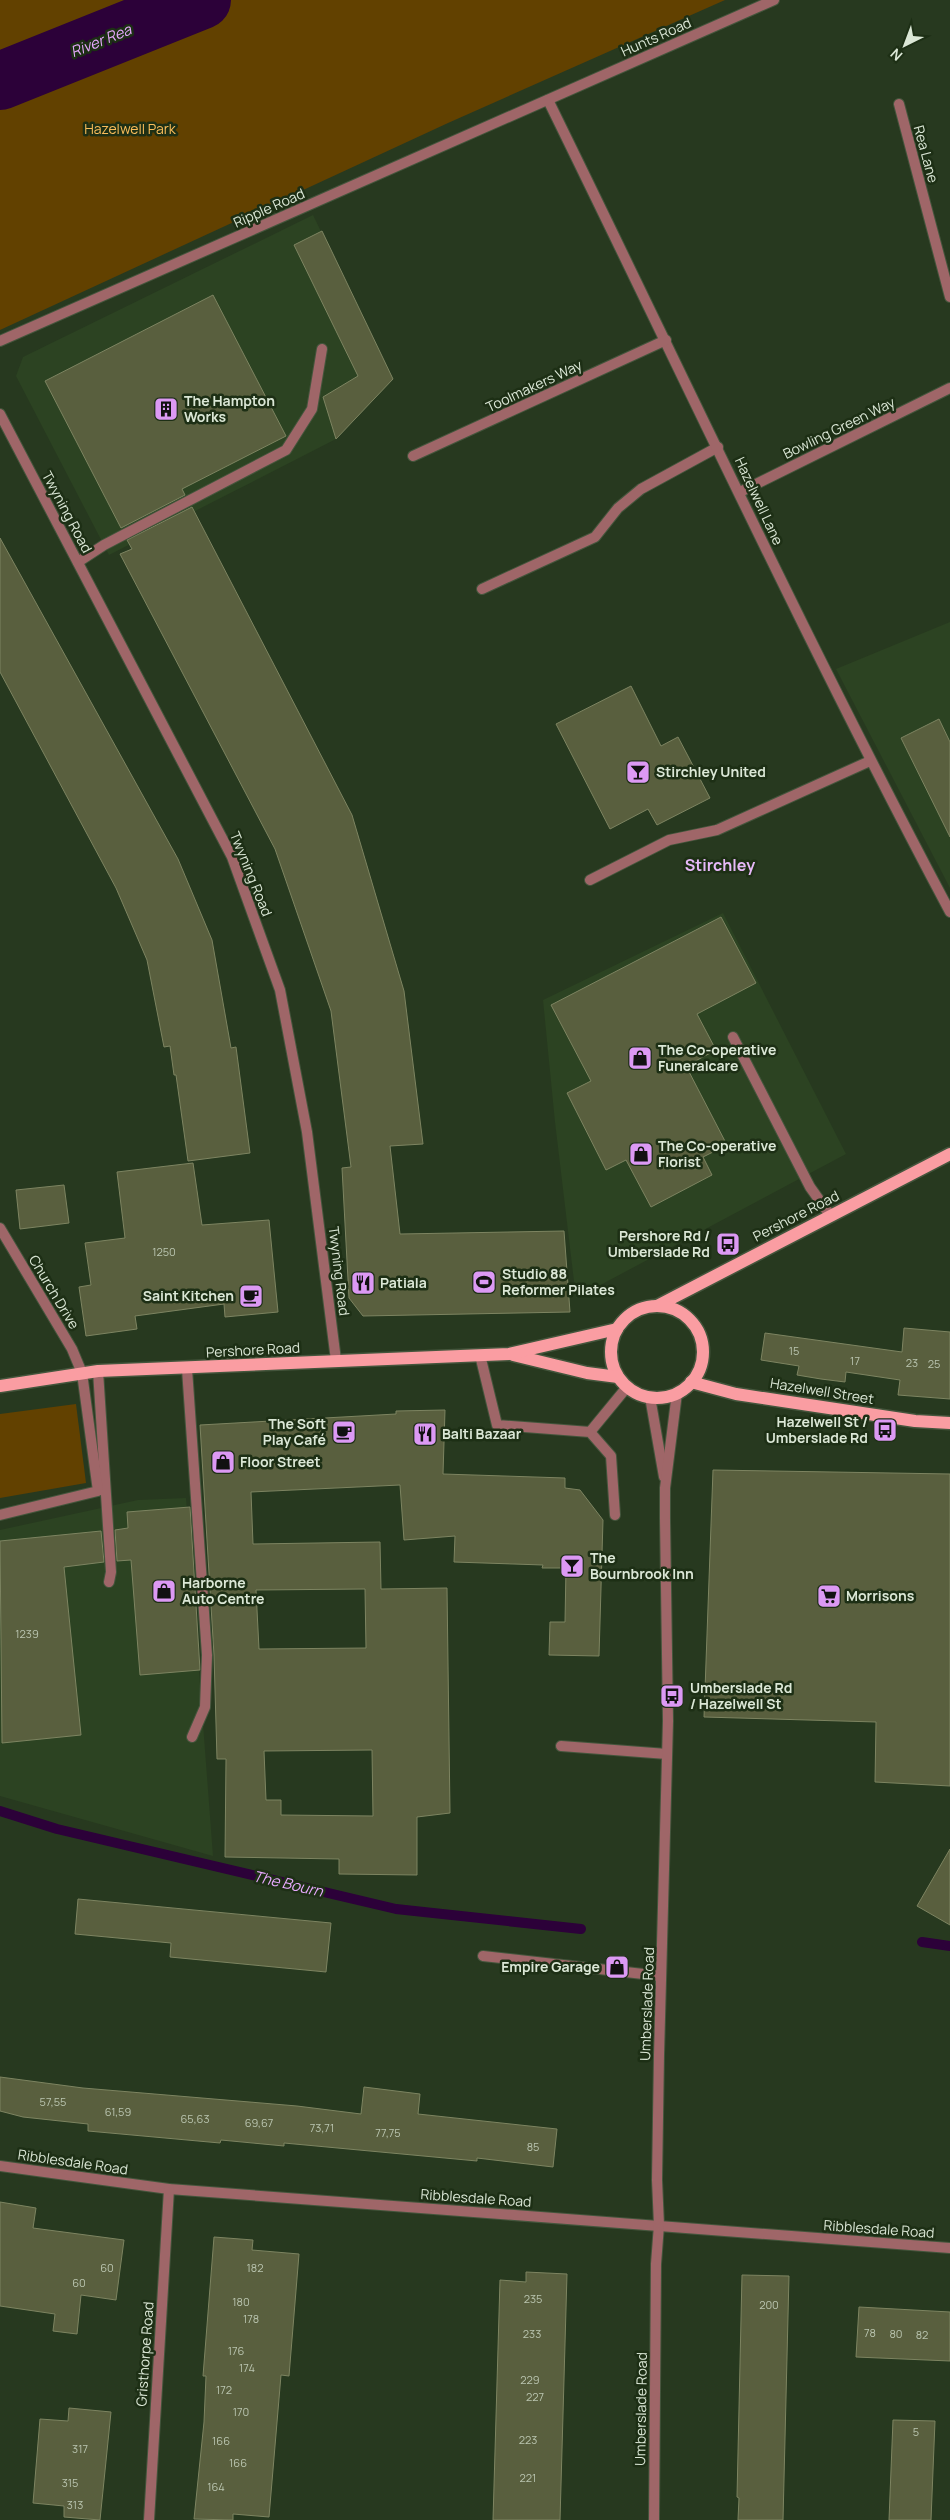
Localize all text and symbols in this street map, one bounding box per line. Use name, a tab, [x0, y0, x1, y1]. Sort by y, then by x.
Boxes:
street label: Hunts Road	[618, 13, 694, 61]
water label: River Rea	[67, 19, 135, 62]
north arrow	[880, 20, 930, 70]
text: N	[886, 45, 906, 65]
park label: Hazelwell Park	[84, 119, 177, 138]
street label: Rea Lane	[910, 123, 943, 185]
street label: Ripple Road	[230, 183, 307, 232]
street label: Toolmakers Way	[483, 355, 585, 416]
place label: The Hampton Works	[184, 391, 275, 426]
street label: Bowling Green Way	[780, 392, 899, 463]
building icon: The Hampton Works	[153, 396, 179, 422]
street label: Hazelwell Lane	[731, 454, 788, 548]
street label: Twyning Road	[38, 468, 97, 556]
bar icon: Stirchley United	[625, 759, 651, 785]
place label: Stirchley United	[656, 762, 766, 781]
street label: Twyning Road	[226, 829, 277, 919]
district label: Stirchley	[685, 854, 755, 876]
place label: The Co-operative Funeralcare	[658, 1040, 776, 1075]
shop icon: The Co-operative Funeralcare	[627, 1045, 653, 1071]
place label: The Co-operative Florist	[658, 1136, 776, 1171]
shop icon: The Co-operative Florist	[628, 1141, 654, 1167]
street label: Pershore Road	[749, 1186, 842, 1245]
street label: Twyning Road	[325, 1225, 354, 1317]
place label: Pershore Rd / Umberslade Rd	[608, 1226, 710, 1261]
bus stop icon: Pershore Rd / Umberslade Rd	[715, 1231, 741, 1257]
house number: 1250	[152, 1244, 176, 1259]
street label: Church Drive	[25, 1251, 84, 1332]
place label: Studio 88 Reformer Pilates	[502, 1264, 615, 1299]
sports icon: Studio 88 Reformer Pilates	[471, 1269, 497, 1295]
restaurant icon: Patiala	[350, 1270, 376, 1296]
place label: Patiala	[380, 1273, 427, 1292]
cafe icon: Saint Kitchen	[238, 1283, 264, 1309]
place label: Saint Kitchen	[143, 1286, 234, 1305]
street label: Pershore Road	[205, 1338, 301, 1361]
house number: 15	[789, 1343, 799, 1358]
house number: 17	[850, 1353, 860, 1368]
house number: 23	[906, 1355, 918, 1370]
house number: 25	[928, 1356, 940, 1371]
street label: Hazelwell Street	[769, 1373, 876, 1408]
place label: Hazelwell St / Umberslade Rd	[766, 1412, 868, 1447]
place label: The Soft Play Café	[263, 1414, 326, 1449]
bus stop icon: Hazelwell St / Umberslade Rd	[872, 1417, 898, 1443]
cafe icon: The Soft Play Café	[331, 1419, 357, 1445]
restaurant icon: Balti Bazaar	[412, 1421, 438, 1447]
place label: Balti Bazaar	[442, 1424, 522, 1443]
shop icon: Floor Street	[210, 1449, 236, 1475]
place label: Floor Street	[240, 1452, 321, 1471]
place label: The Bournbrook Inn	[590, 1548, 694, 1583]
bar icon: The Bournbrook Inn	[559, 1553, 585, 1579]
place label: Harborne Auto Centre	[182, 1573, 265, 1608]
shop icon: Harborne Auto Centre	[151, 1578, 177, 1604]
supermarket icon: Morrisons	[816, 1583, 842, 1609]
place label: Morrisons	[846, 1586, 915, 1605]
house number: 1239	[15, 1626, 39, 1641]
place label: Umberslade Rd / Hazelwell St	[690, 1678, 792, 1713]
bus stop icon: Umberslade Rd / Hazelwell St	[659, 1683, 685, 1709]
water label: The Bourn	[251, 1865, 326, 1902]
street label: Umberslade Road	[635, 1947, 658, 2061]
shop icon: Empire Garage	[604, 1954, 630, 1980]
place label: Empire Garage	[501, 1957, 600, 1976]
house number: 57,55	[40, 2094, 66, 2109]
house number: 61,59	[105, 2104, 131, 2119]
house number: 65,63	[180, 2111, 210, 2126]
house number: 69,67	[245, 2115, 273, 2130]
house number: 73,71	[310, 2120, 334, 2135]
house number: 77,75	[375, 2125, 401, 2140]
house number: 85	[527, 2139, 539, 2154]
street label: Ribblesdale Road	[17, 2144, 129, 2179]
street label: Ribblesdale Road	[420, 2184, 532, 2211]
street label: Ribblesdale Road	[823, 2215, 935, 2242]
house number: 60	[100, 2260, 114, 2275]
house number: 182	[247, 2260, 263, 2275]
house number: 60	[72, 2275, 86, 2290]
house number: 235	[524, 2291, 542, 2306]
house number: 180	[232, 2294, 250, 2309]
house number: 200	[759, 2297, 779, 2312]
street label: Gristhorpe Road	[131, 2301, 158, 2407]
house number: 178	[243, 2311, 259, 2326]
house number: 78	[864, 2325, 876, 2340]
house number: 233	[523, 2326, 541, 2341]
house number: 80	[889, 2326, 903, 2341]
house number: 82	[916, 2327, 928, 2342]
house number: 176	[228, 2343, 244, 2358]
street label: Umberslade Road	[630, 2352, 651, 2466]
house number: 174	[239, 2360, 255, 2375]
house number: 229	[520, 2372, 540, 2387]
house number: 172	[216, 2382, 232, 2397]
house number: 227	[526, 2389, 544, 2404]
house number: 170	[233, 2404, 249, 2419]
house number: 5	[913, 2424, 919, 2439]
house number: 223	[519, 2432, 537, 2447]
house number: 166	[212, 2433, 230, 2448]
house number: 317	[72, 2441, 88, 2456]
house number: 166	[229, 2455, 247, 2470]
house number: 221	[520, 2470, 536, 2485]
house number: 315	[62, 2475, 78, 2490]
house number: 164	[207, 2479, 225, 2494]
house number: 313	[67, 2497, 83, 2512]

